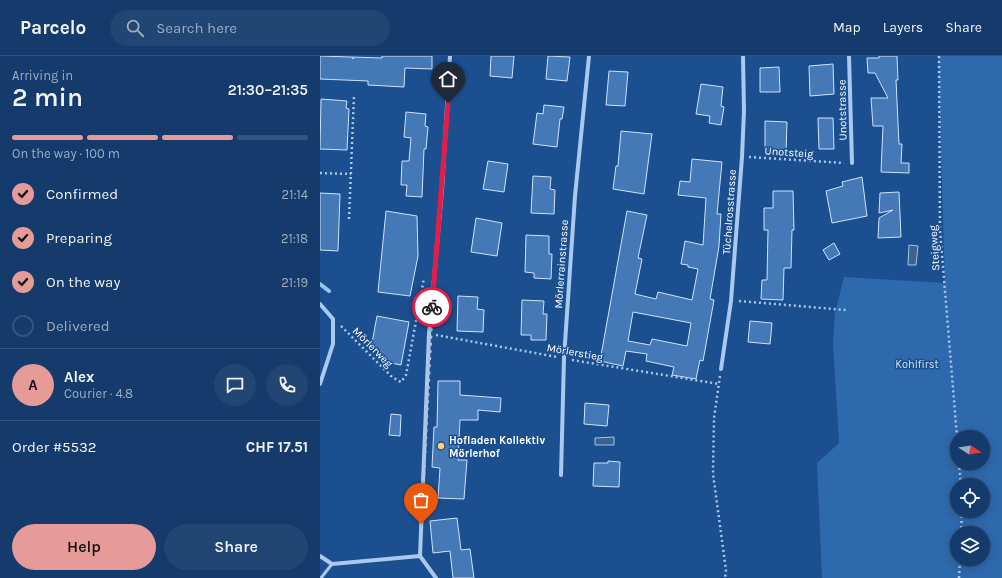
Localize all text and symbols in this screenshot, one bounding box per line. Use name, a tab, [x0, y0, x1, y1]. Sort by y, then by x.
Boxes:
search box	[110, 10, 390, 46]
text: Parcelo	[20, 17, 86, 39]
icon: search	[124, 17, 146, 39]
text: Search here	[156, 19, 237, 37]
text: Map	[833, 19, 861, 36]
text: Layers	[883, 19, 923, 36]
text: Share	[945, 19, 982, 36]
pin	[431, 62, 465, 103]
text: Arriving in	[12, 68, 73, 83]
icon: home	[437, 68, 459, 90]
street label: Unotstrasse	[835, 79, 850, 141]
text: 21:30–21:35	[228, 81, 308, 99]
text: 2 min	[12, 82, 83, 113]
street label: Unotsteig	[764, 144, 815, 161]
text: On the way · 100 m	[12, 146, 120, 161]
street label: Tüchelrosstrasse	[720, 169, 739, 255]
icon: check	[12, 183, 34, 205]
text: Confirmed	[46, 185, 118, 203]
text: 21:14	[282, 187, 308, 202]
street label: Mörlerrainstrasse	[552, 219, 571, 309]
street label: Steigweg	[926, 224, 943, 271]
icon: check	[12, 227, 34, 249]
text: Preparing	[46, 229, 112, 247]
text: 21:18	[281, 231, 308, 246]
icon: check	[12, 271, 34, 293]
text: On the way	[46, 273, 120, 291]
text: 21:19	[281, 275, 308, 290]
courier	[412, 287, 452, 327]
icon: bike	[421, 296, 443, 318]
text: Delivered	[46, 317, 110, 335]
street label: Mörlerweg	[350, 324, 396, 371]
street label: Mörlerstieg	[546, 341, 605, 364]
park label: Kohlfirst	[895, 358, 939, 371]
button: chat	[214, 364, 256, 406]
button: phone	[266, 364, 308, 406]
text: Alex	[64, 368, 94, 386]
text: A	[28, 376, 38, 394]
text: Courier · 4.8	[64, 386, 133, 401]
north arrow	[950, 430, 990, 470]
map controls	[950, 430, 990, 566]
place label: Hofladen Kollektiv Mörlerhof	[449, 434, 545, 460]
text: Order #5532	[12, 438, 97, 456]
text: CHF 17.51	[246, 438, 308, 456]
marker: Hofladen Kollektiv Mörlerhof	[436, 441, 446, 451]
button: locate	[950, 478, 990, 518]
pin	[404, 483, 438, 524]
icon: bag	[410, 489, 432, 511]
button: Help	[12, 524, 156, 570]
button: Share	[164, 524, 308, 570]
button: layers	[950, 526, 990, 566]

